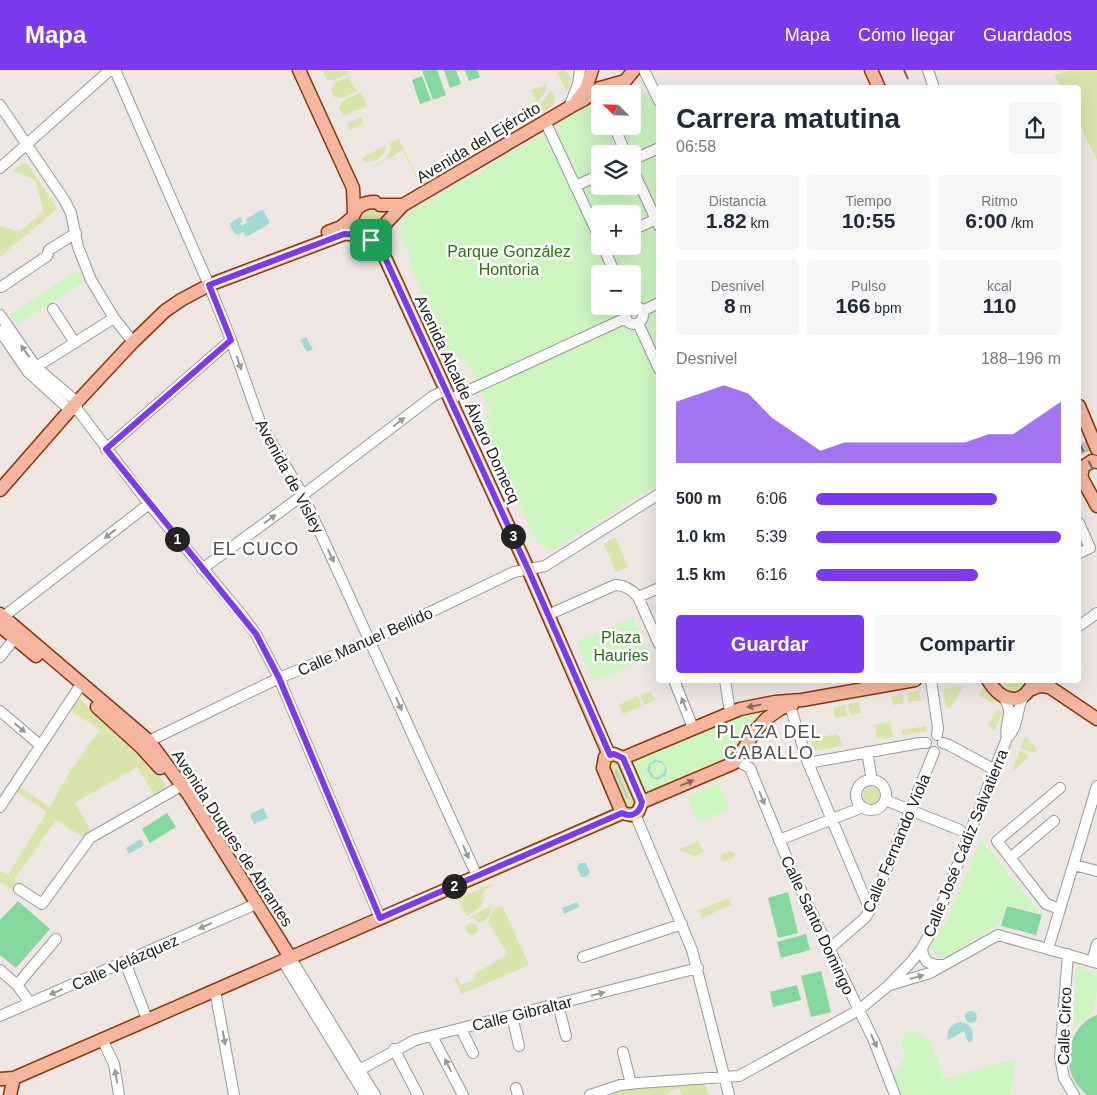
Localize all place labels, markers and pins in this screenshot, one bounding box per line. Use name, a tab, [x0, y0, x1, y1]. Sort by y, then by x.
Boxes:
pin	[350, 219, 392, 261]
pin: 3	[500, 524, 526, 548]
pin: 1	[164, 526, 190, 552]
pin: 2	[442, 874, 466, 898]

